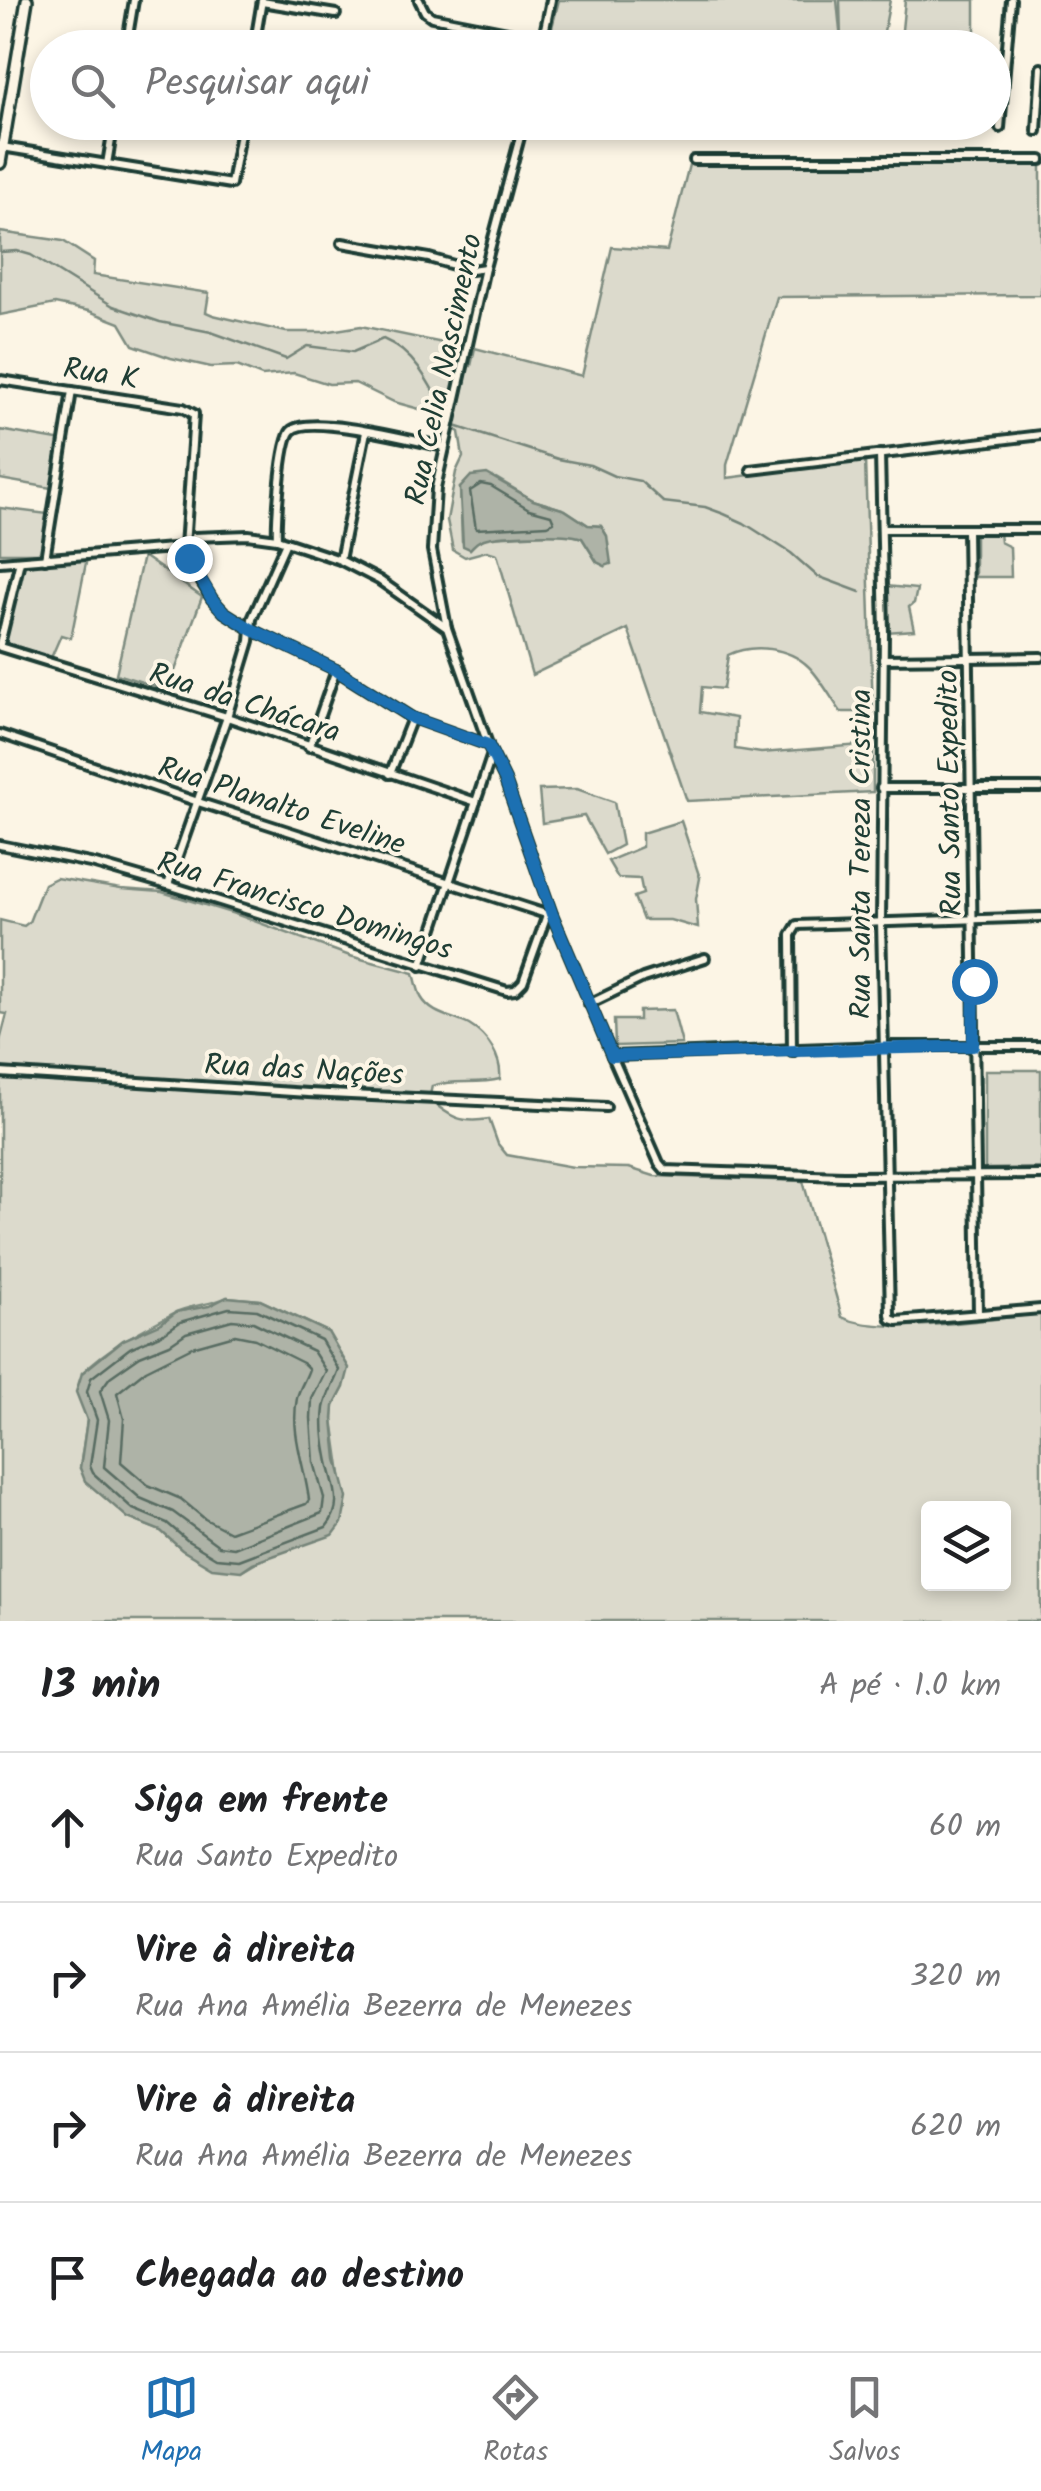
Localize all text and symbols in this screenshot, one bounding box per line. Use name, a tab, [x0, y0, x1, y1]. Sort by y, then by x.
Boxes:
search box	[30, 30, 1011, 140]
text: Pesquisar aqui	[145, 55, 369, 115]
icon: search	[65, 58, 120, 113]
street label: Rua Celia Nascimento	[393, 229, 497, 510]
street label: Rua K	[60, 345, 142, 405]
route end	[167, 536, 213, 582]
street label: Rua da Chácara	[142, 650, 346, 757]
street label: Rua Santo Expedito	[925, 669, 977, 917]
street label: Rua Santa Tereza Cristina	[838, 689, 886, 1019]
street label: Rua Planalto Eveline	[151, 744, 412, 870]
street label: Rua Francisco Domingos	[151, 839, 458, 975]
route start	[952, 959, 998, 1005]
street label: Rua das Nações	[203, 1042, 405, 1100]
map controls	[921, 1501, 1011, 1591]
button: layers	[921, 1501, 1011, 1591]
text: 13 min	[40, 1653, 160, 1720]
text: A pé · 1.0 km	[819, 1661, 1001, 1712]
text: Siga em frente	[135, 1772, 388, 1832]
icon: ahead	[40, 1800, 95, 1855]
text: 60 m	[929, 1802, 1001, 1853]
text: Rua Santo Expedito	[135, 1832, 398, 1883]
text: Vire à direita	[135, 1922, 355, 1982]
icon: right	[40, 1950, 95, 2005]
text: 320 m	[910, 1952, 1001, 2003]
text: Rua Ana Amélia Bezerra de Menezes	[135, 1982, 632, 2033]
text: Vire à direita	[135, 2072, 355, 2132]
icon: right	[40, 2100, 95, 2155]
text: 620 m	[910, 2102, 1001, 2153]
text: Rua Ana Amélia Bezerra de Menezes	[135, 2132, 632, 2183]
text: Chegada ao destino	[135, 2247, 464, 2307]
icon: arrive	[40, 2250, 95, 2305]
tab: Mapa	[141, 2370, 202, 2475]
tab: Rotas	[483, 2370, 548, 2475]
tab: Salvos	[829, 2370, 900, 2475]

